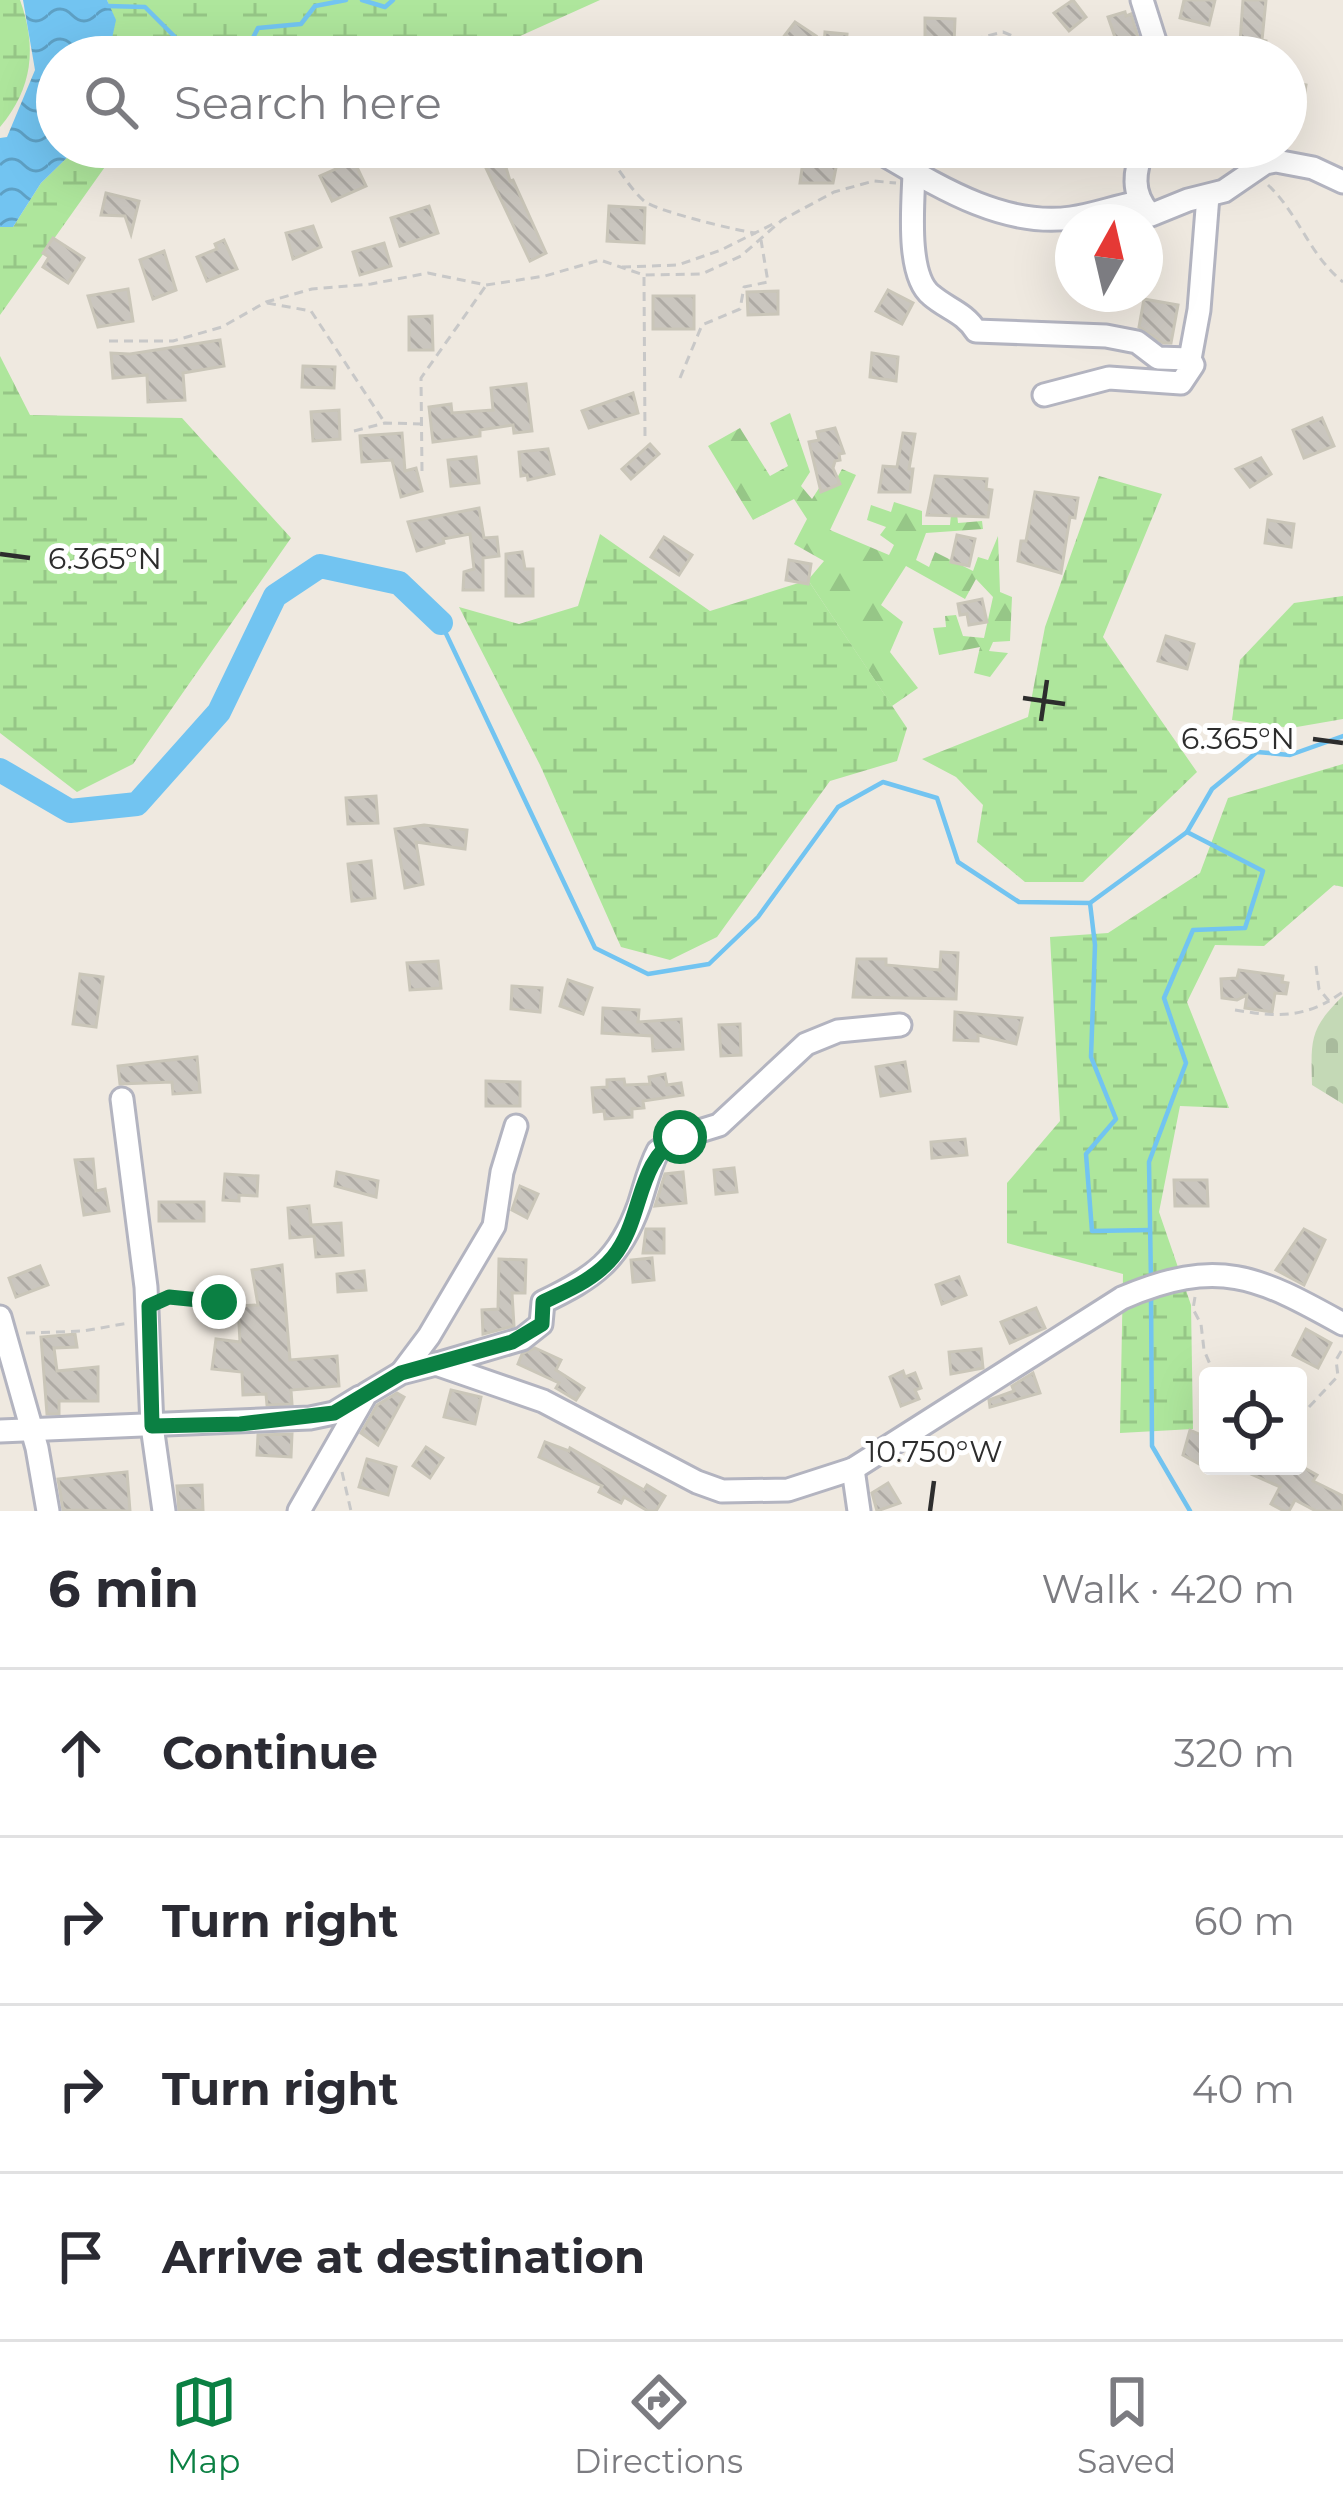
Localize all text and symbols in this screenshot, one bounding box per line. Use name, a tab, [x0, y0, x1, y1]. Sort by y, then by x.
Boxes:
search box	[36, 36, 1307, 168]
icon: search	[78, 69, 144, 135]
text: Search here	[174, 75, 442, 130]
north arrow	[1055, 204, 1163, 312]
text: 6.365°N	[48, 540, 162, 577]
text: 6.365°N	[1181, 720, 1295, 757]
route start	[653, 1110, 707, 1164]
route end	[192, 1275, 246, 1329]
map controls	[1199, 1367, 1307, 1475]
button: locate	[1199, 1367, 1307, 1475]
text: 10.750°W	[865, 1433, 1003, 1470]
text: 6 min	[48, 1558, 199, 1620]
text: Walk · 420 m	[1042, 1565, 1295, 1613]
icon: ahead	[48, 1720, 114, 1786]
text: Continue	[162, 1725, 378, 1780]
text: 320 m	[1174, 1729, 1295, 1777]
icon: right	[48, 1888, 114, 1954]
text: Turn right	[162, 1893, 398, 1948]
text: 60 m	[1194, 1897, 1295, 1945]
icon: right	[48, 2056, 114, 2122]
text: Turn right	[162, 2061, 398, 2116]
text: 40 m	[1192, 2065, 1295, 2113]
icon: arrive	[48, 2224, 114, 2290]
text: Arrive at destination	[162, 2229, 645, 2284]
tab: Map	[167, 2369, 240, 2481]
tab: Directions	[574, 2369, 743, 2481]
tab: Saved	[1077, 2369, 1176, 2481]

